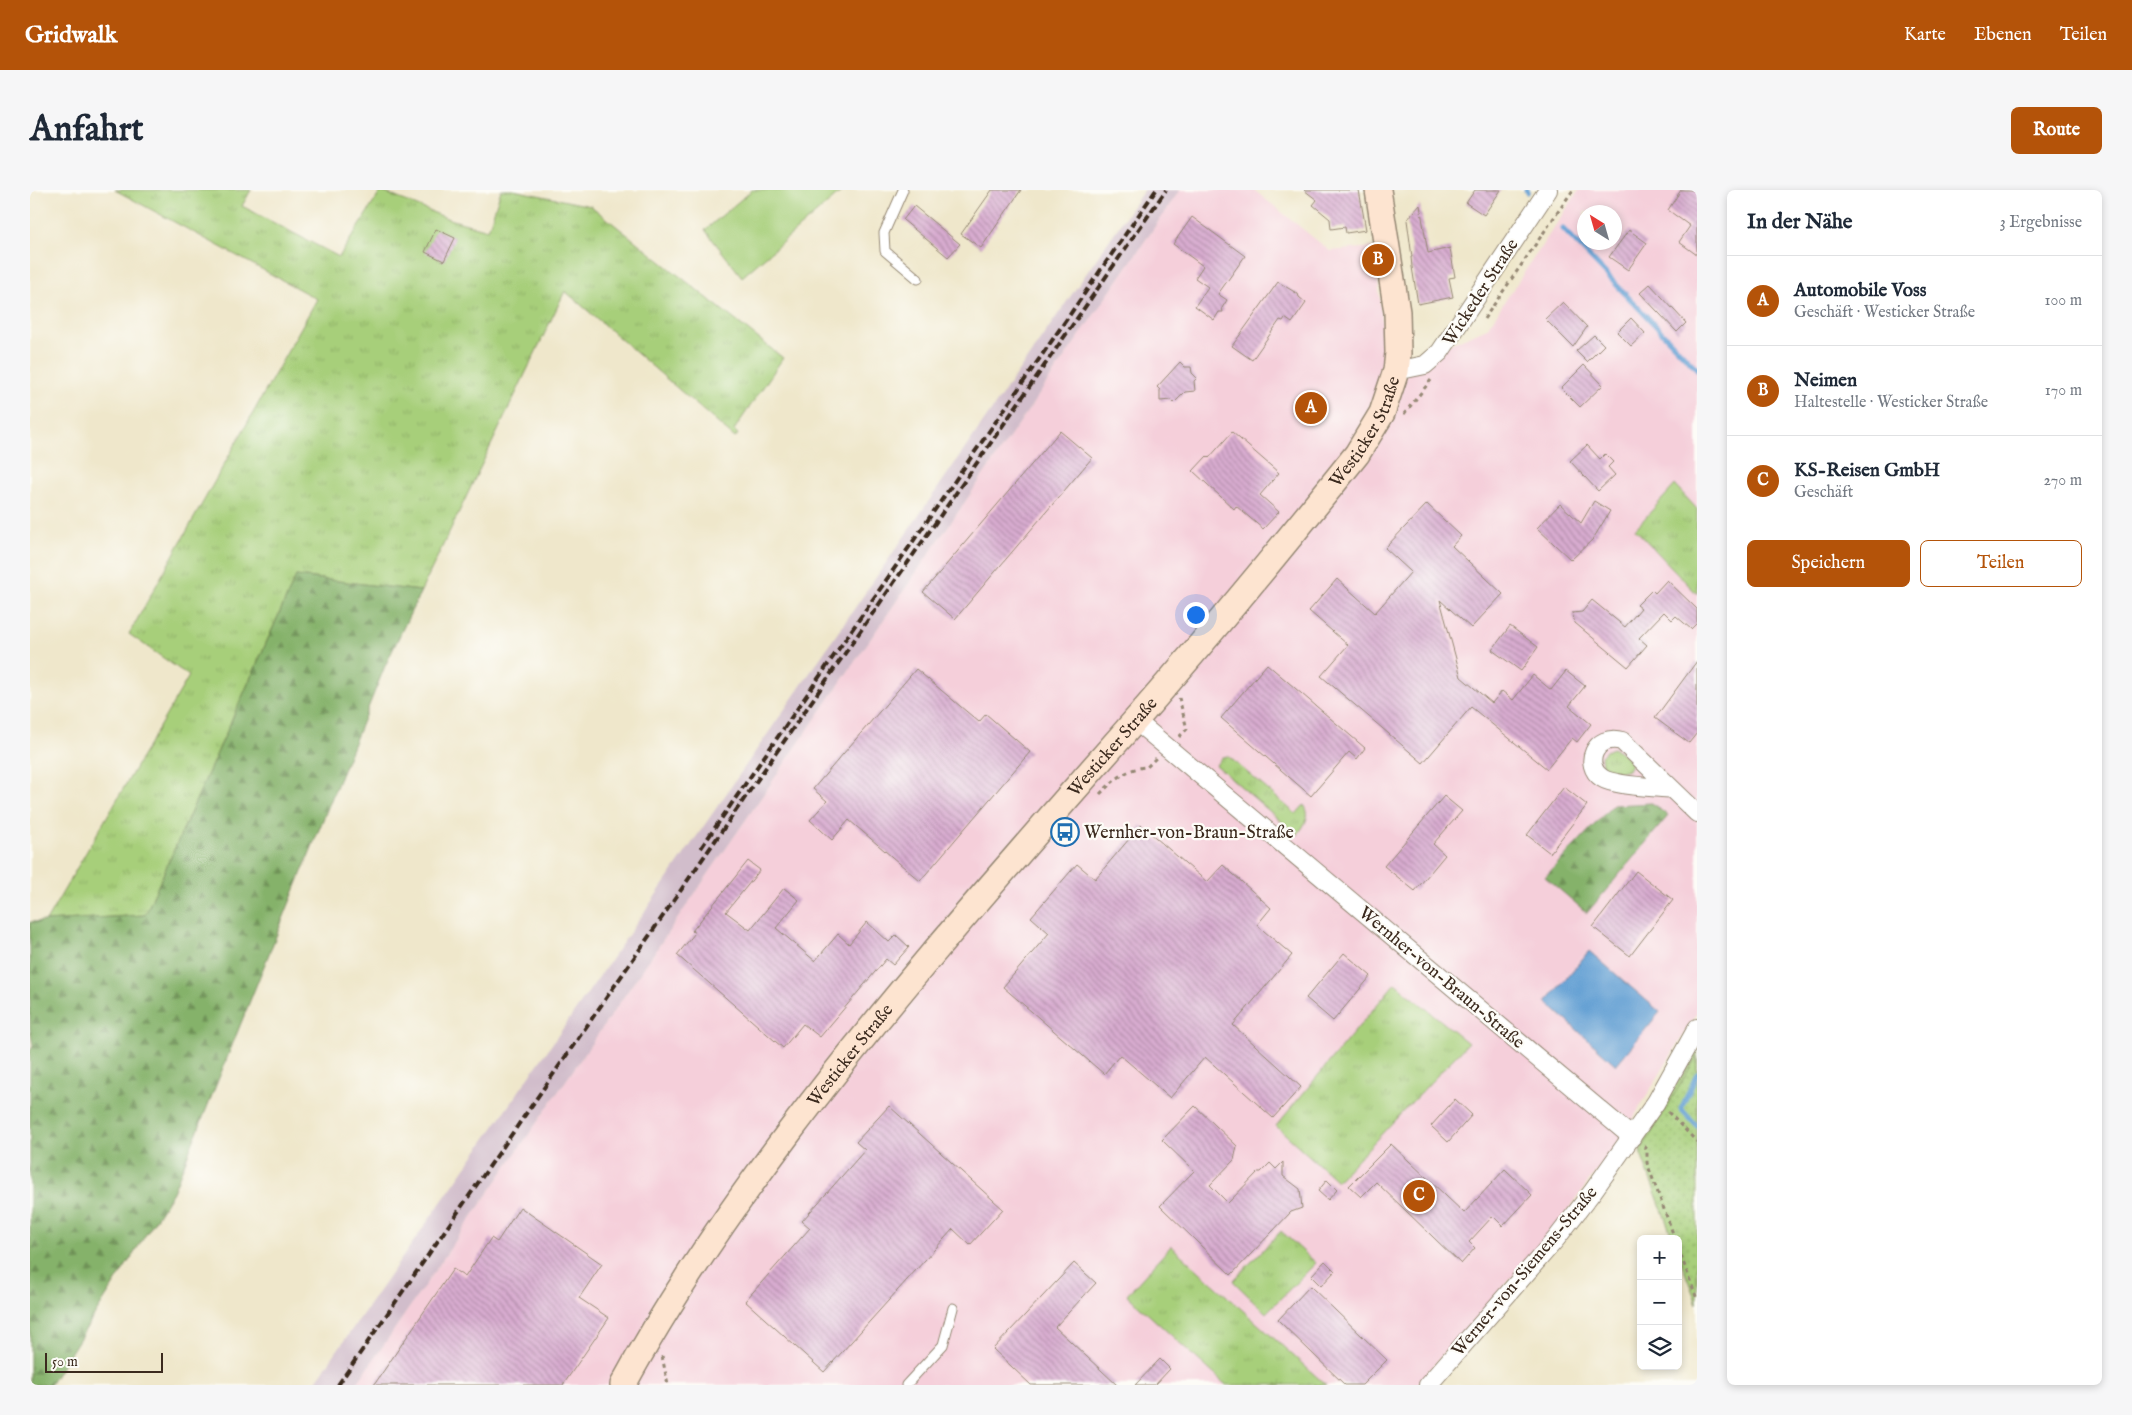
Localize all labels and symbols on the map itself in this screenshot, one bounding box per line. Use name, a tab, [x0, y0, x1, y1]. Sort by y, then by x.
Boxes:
north arrow	[1577, 205, 1622, 250]
street label: Wickeder Straße	[1438, 235, 1524, 351]
pin: B	[1362, 241, 1394, 279]
street label: Westicker Straße	[1325, 374, 1406, 493]
pin: A	[1295, 389, 1327, 427]
your location	[1183, 602, 1209, 628]
street label: Westicker Straße	[1063, 693, 1163, 802]
bus stop icon: Wernher-von-Braun-Straße	[1050, 817, 1080, 847]
place label: Wernher-von-Braun-Straße	[1084, 822, 1294, 845]
street label: Wernher-von-Braun-Straße	[1353, 902, 1529, 1054]
street label: Westicker Straße	[803, 1000, 899, 1112]
pin: C	[1403, 1177, 1435, 1215]
street label: Werner-von-Siemens-Straße	[1447, 1182, 1603, 1362]
scale bar	[45, 1350, 162, 1373]

